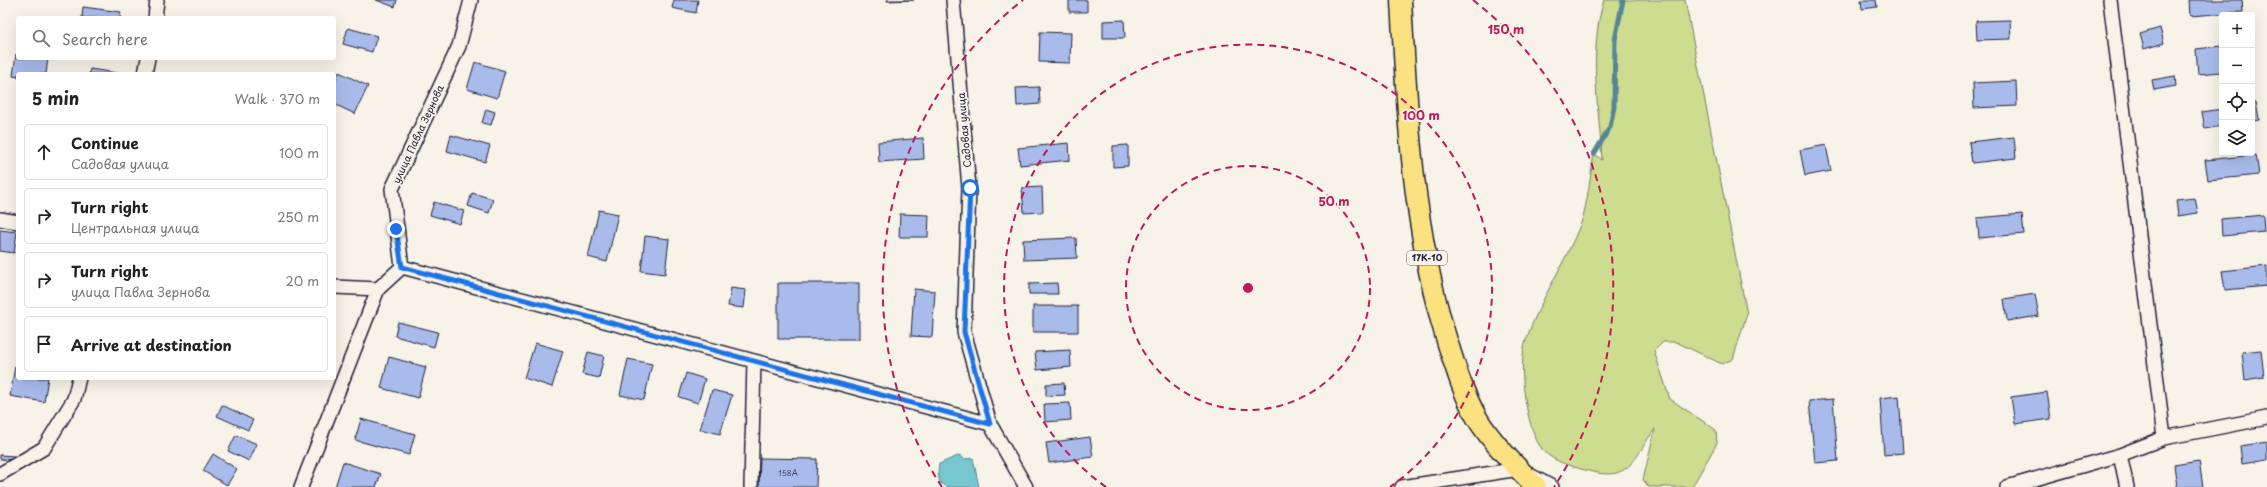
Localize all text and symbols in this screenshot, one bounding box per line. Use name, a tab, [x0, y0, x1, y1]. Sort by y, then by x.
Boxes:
map controls	[2219, 12, 2255, 156]
button: +	[2219, 12, 2255, 48]
search box	[16, 16, 336, 60]
text: 150 m	[1488, 20, 1524, 38]
icon: search	[30, 27, 52, 49]
text: Search here	[62, 27, 148, 50]
button: −	[2219, 48, 2255, 84]
street label: улица Павла Зернова	[388, 81, 447, 185]
button: locate	[2219, 84, 2255, 120]
text: 5 min	[32, 85, 79, 111]
text: Walk · 370 m	[235, 89, 320, 108]
street label: Садовая улица	[953, 91, 974, 168]
text: 100 m	[1402, 106, 1440, 124]
button: layers	[2219, 120, 2255, 156]
text: Continue	[71, 131, 139, 154]
icon: ahead	[33, 141, 55, 163]
text: 100 m	[279, 143, 319, 162]
text: Садовая улица	[71, 154, 169, 173]
route start	[961, 179, 979, 197]
text: 50 m	[1318, 192, 1350, 210]
text: Turn right	[71, 195, 148, 218]
icon: right	[33, 205, 55, 227]
text: 250 m	[277, 207, 319, 226]
text: Центральная улица	[71, 218, 199, 237]
route end	[387, 220, 405, 238]
road number: 17К-10	[1407, 251, 1447, 265]
text: Turn right	[71, 259, 148, 282]
icon: right	[33, 269, 55, 291]
text: 20 m	[285, 271, 319, 290]
centre of rings	[1241, 281, 1255, 295]
text: улица Павла Зернова	[71, 282, 210, 301]
icon: arrive	[33, 333, 55, 355]
text: Arrive at destination	[71, 333, 232, 356]
house number: 158А	[778, 467, 798, 479]

